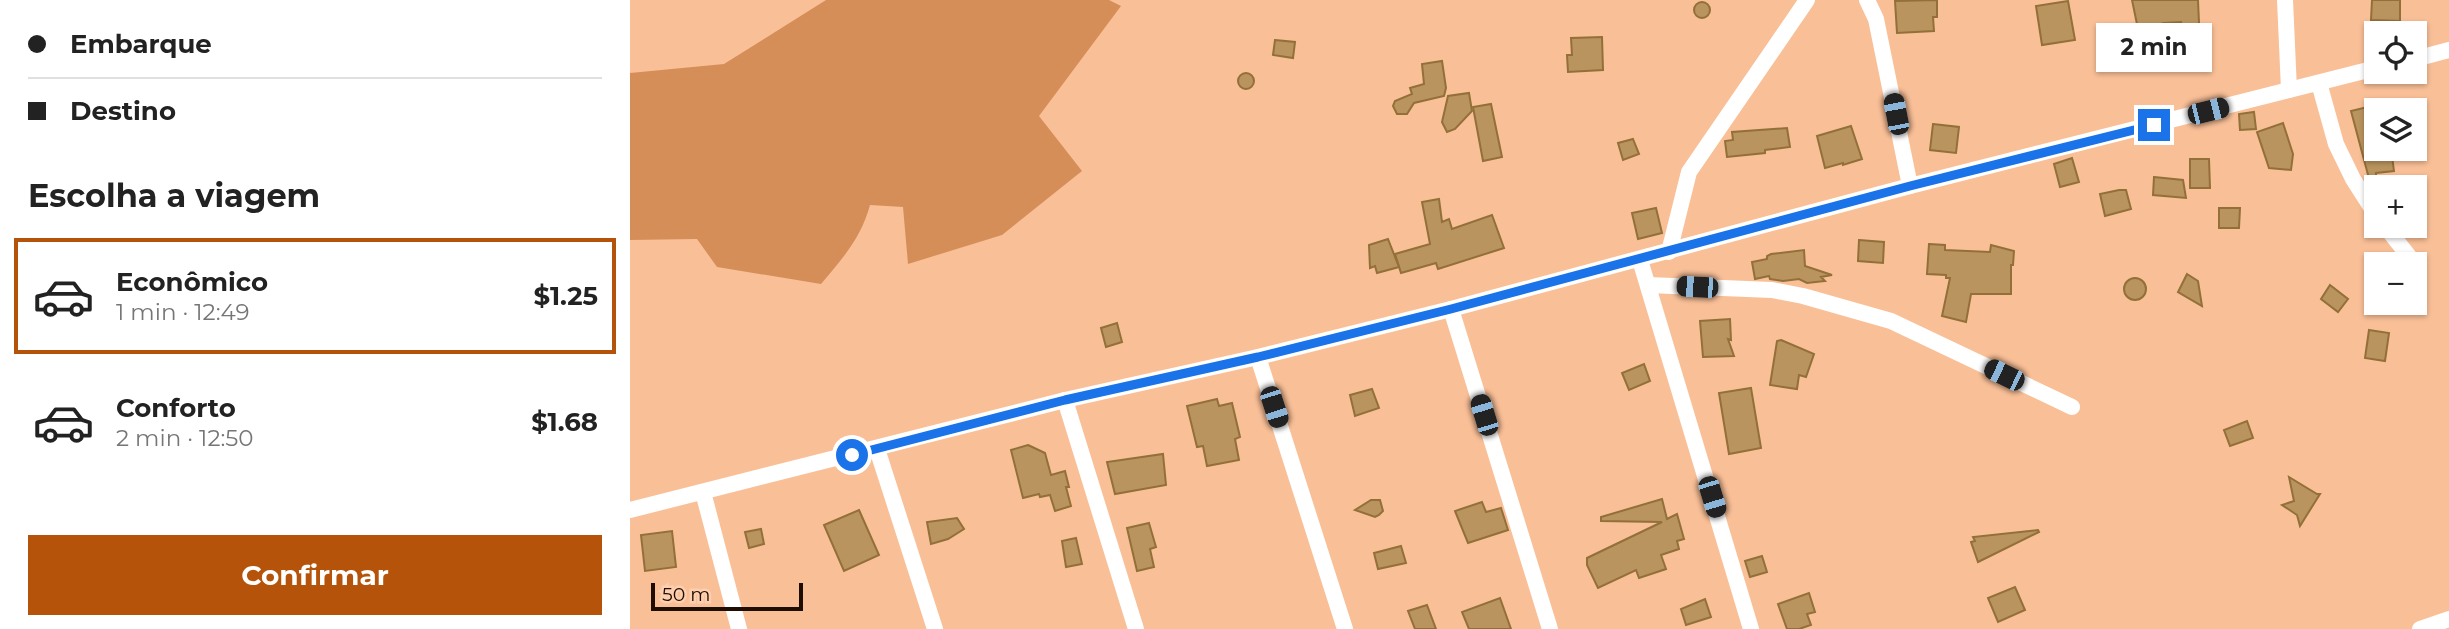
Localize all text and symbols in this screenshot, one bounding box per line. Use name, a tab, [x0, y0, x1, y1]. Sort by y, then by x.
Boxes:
map controls	[2364, 21, 2427, 315]
button: locate	[2364, 21, 2427, 84]
callout: 2 min	[2096, 24, 2212, 72]
text: Embarque	[70, 28, 212, 60]
text: 2 min	[2120, 33, 2188, 61]
car	[1882, 91, 1911, 137]
text: Destino	[70, 95, 176, 127]
car	[2186, 96, 2231, 126]
button: layers	[2364, 98, 2427, 161]
route end	[2138, 109, 2170, 141]
button: +	[2364, 175, 2427, 238]
text: Escolha a viagem	[28, 176, 320, 215]
button: −	[2364, 252, 2427, 315]
icon: car	[32, 265, 95, 328]
text: Econômico	[116, 266, 268, 298]
car	[1676, 275, 1719, 299]
text: $1.25	[534, 280, 598, 312]
text: 1 min · 12:49	[116, 298, 250, 326]
car	[1981, 356, 2028, 394]
car	[1258, 384, 1291, 430]
icon: car	[32, 391, 95, 454]
text: Conforto	[116, 392, 236, 424]
car	[1468, 392, 1501, 438]
text: $1.68	[531, 406, 598, 438]
text: 2 min · 12:50	[116, 424, 254, 452]
route start	[836, 439, 868, 471]
car	[1696, 474, 1729, 520]
button: Confirmar	[28, 535, 602, 615]
scale bar	[651, 580, 803, 612]
text: 50 m	[662, 583, 710, 606]

